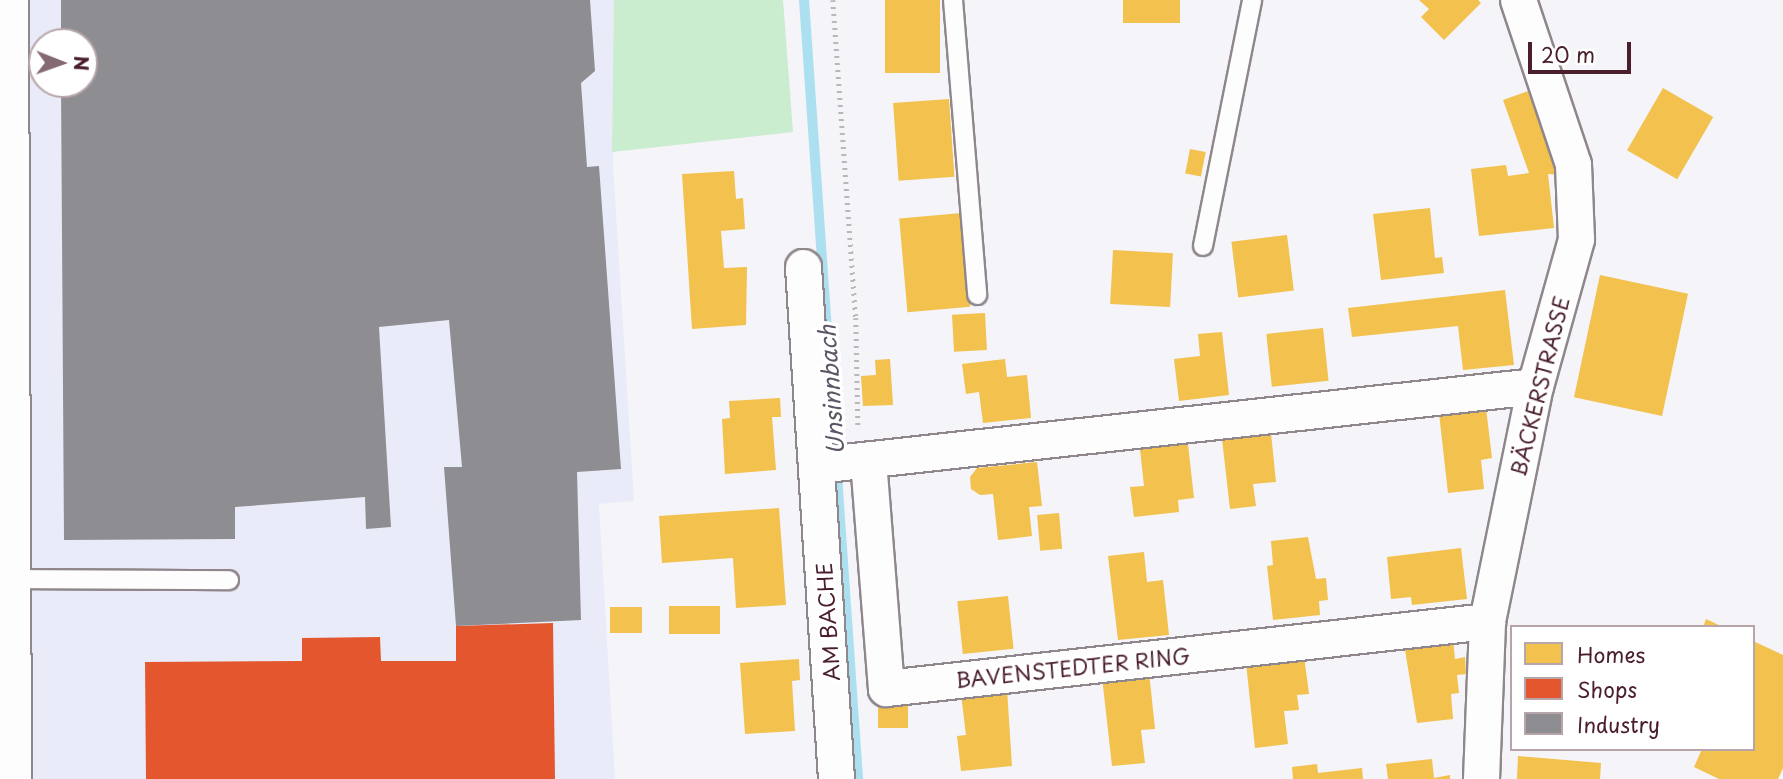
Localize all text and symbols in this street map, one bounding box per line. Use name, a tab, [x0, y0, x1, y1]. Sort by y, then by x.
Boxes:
north arrow	[28, 28, 98, 98]
scale bar	[1531, 28, 1634, 72]
text: 20 m	[1541, 38, 1595, 70]
text: N	[68, 56, 96, 71]
street label: BÄCKERSTRASSE	[1504, 293, 1574, 479]
water label: Unsinnbach	[813, 324, 849, 456]
street label: AM BACHE	[810, 562, 844, 682]
legend	[1510, 625, 1755, 751]
text: Homes	[1577, 638, 1645, 670]
street label: BAVENSTEDTER RING	[954, 642, 1192, 692]
text: Shops	[1577, 673, 1637, 705]
text: Industry	[1577, 708, 1660, 740]

